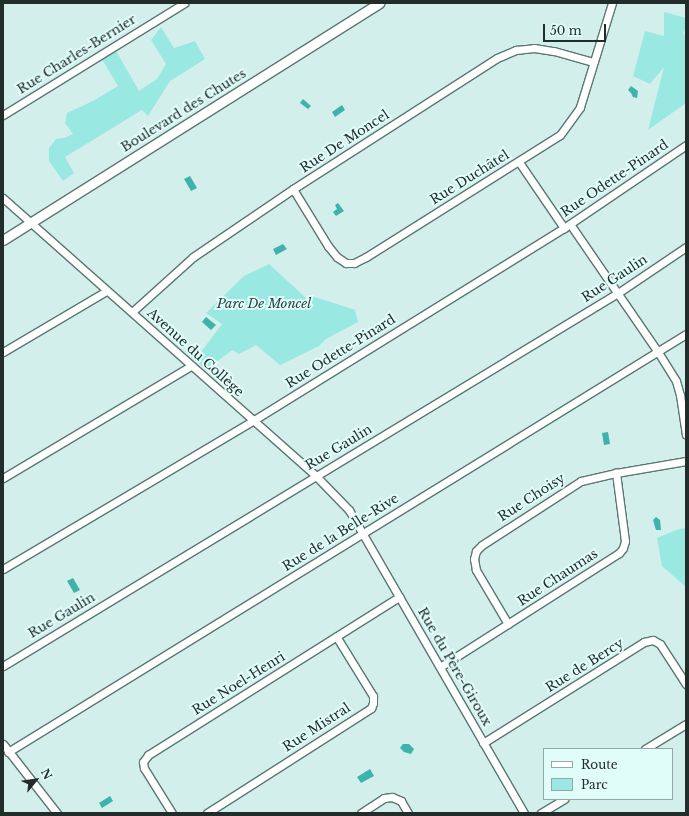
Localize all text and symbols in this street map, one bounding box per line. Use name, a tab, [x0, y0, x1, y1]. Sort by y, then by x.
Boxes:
street label: Rue Charles-Bernier	[15, 12, 139, 98]
scale bar	[545, 16, 608, 42]
text: 50 m	[550, 23, 582, 38]
street label: Boulevard des Chutes	[119, 66, 249, 156]
street label: Rue De Moncel	[298, 107, 392, 177]
street label: Rue Odette-Pinard	[558, 137, 672, 221]
street label: Rue Duchâtel	[428, 148, 512, 208]
street label: Rue Gaulin	[579, 252, 651, 306]
park label: Parc De Moncel	[217, 296, 311, 312]
street label: Avenue du Collège	[144, 306, 246, 400]
street label: Rue Odette-Pinard	[283, 312, 399, 392]
street label: Rue Gaulin	[303, 422, 375, 474]
street label: Rue Choisy	[496, 471, 568, 525]
street label: Rue de la Belle-Rive	[280, 491, 402, 575]
street label: Rue Chaumas	[515, 546, 601, 610]
street label: Rue Gaulin	[26, 590, 98, 642]
street label: Rue du Père-Giroux	[414, 605, 494, 729]
street label: Rue de Bercy	[543, 636, 627, 696]
street label: Rue Noel-Henri	[190, 649, 288, 719]
street label: Rue Mistral	[280, 700, 354, 756]
legend	[543, 748, 673, 800]
text: Route	[581, 757, 618, 772]
north arrow	[16, 760, 56, 800]
text: N	[38, 766, 55, 782]
text: Parc	[581, 777, 608, 792]

